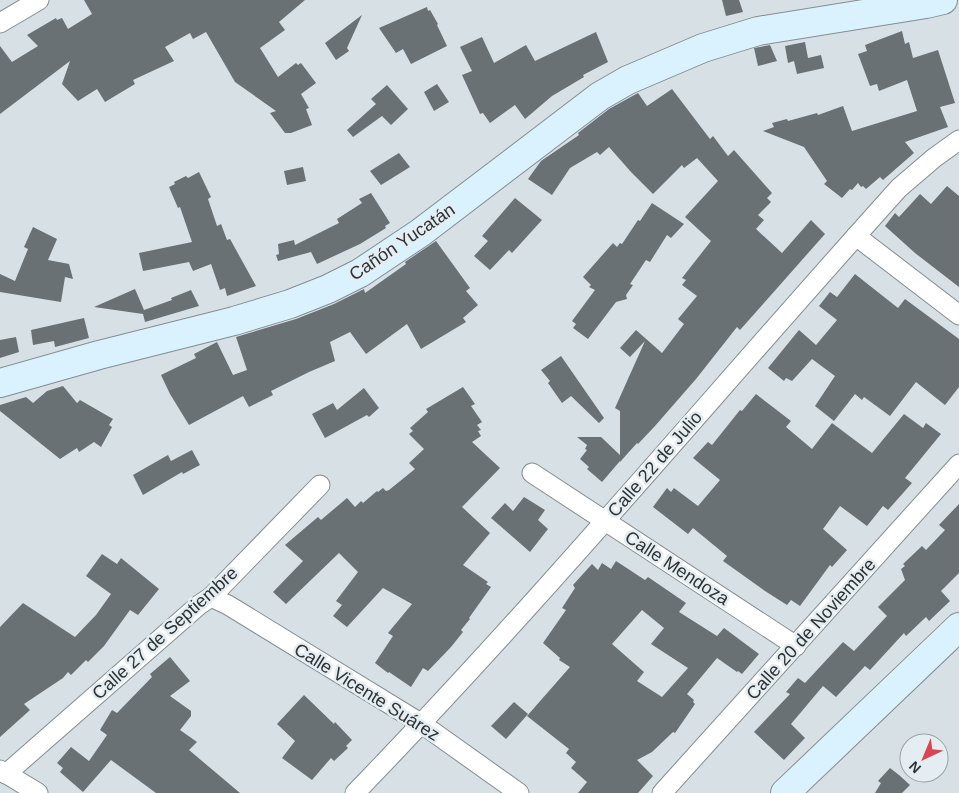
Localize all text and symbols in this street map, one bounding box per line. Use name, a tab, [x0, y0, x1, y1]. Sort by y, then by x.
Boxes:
street label: Cañón Yucatán	[346, 199, 458, 285]
street label: Calle 22 de Julio	[604, 407, 706, 521]
street label: Calle Mendoza	[621, 527, 734, 610]
street label: Calle 20 de Noviembre	[742, 554, 880, 704]
street label: Calle 27 de Septiembre	[88, 563, 242, 703]
street label: Calle Vicente Suárez	[291, 639, 443, 745]
north arrow	[899, 733, 949, 783]
text: N	[906, 758, 924, 777]

